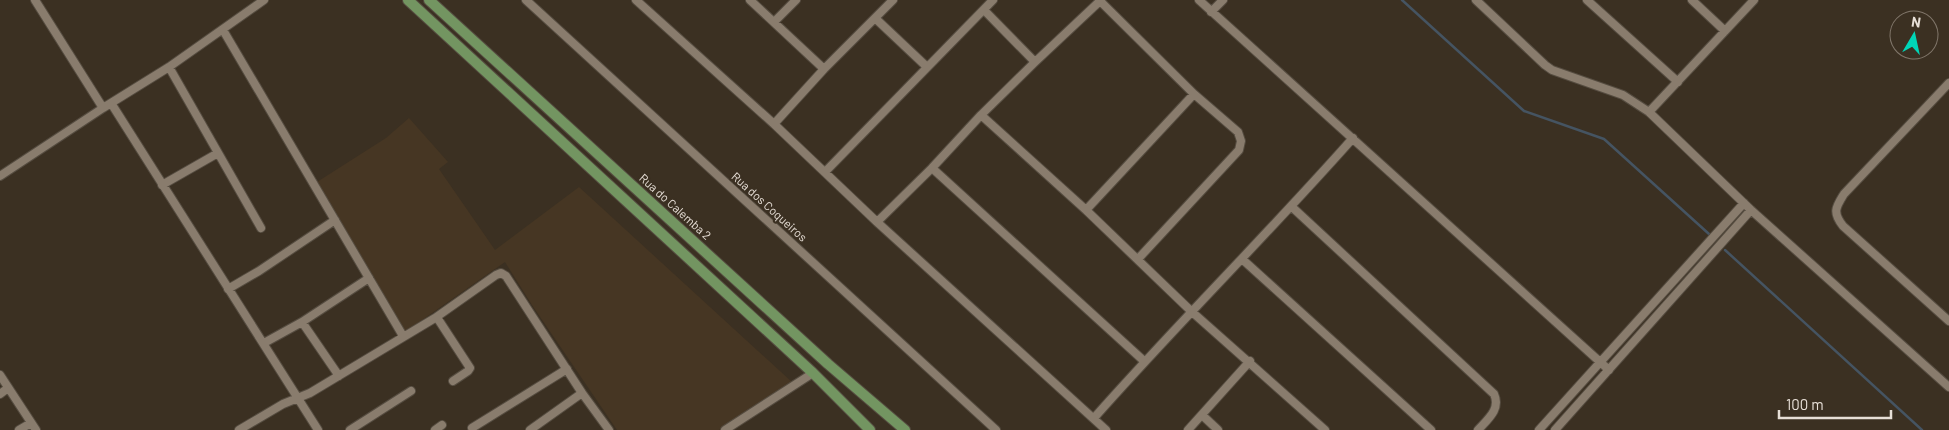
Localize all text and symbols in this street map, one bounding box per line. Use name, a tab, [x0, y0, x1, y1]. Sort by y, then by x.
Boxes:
north arrow	[1889, 10, 1939, 60]
text: N	[1910, 13, 1922, 31]
street label: Rua dos Coqueiros	[729, 169, 810, 244]
street label: Rua do Calemba 2	[637, 170, 714, 242]
scale bar	[1779, 388, 1892, 420]
text: 100 m	[1786, 395, 1824, 413]

